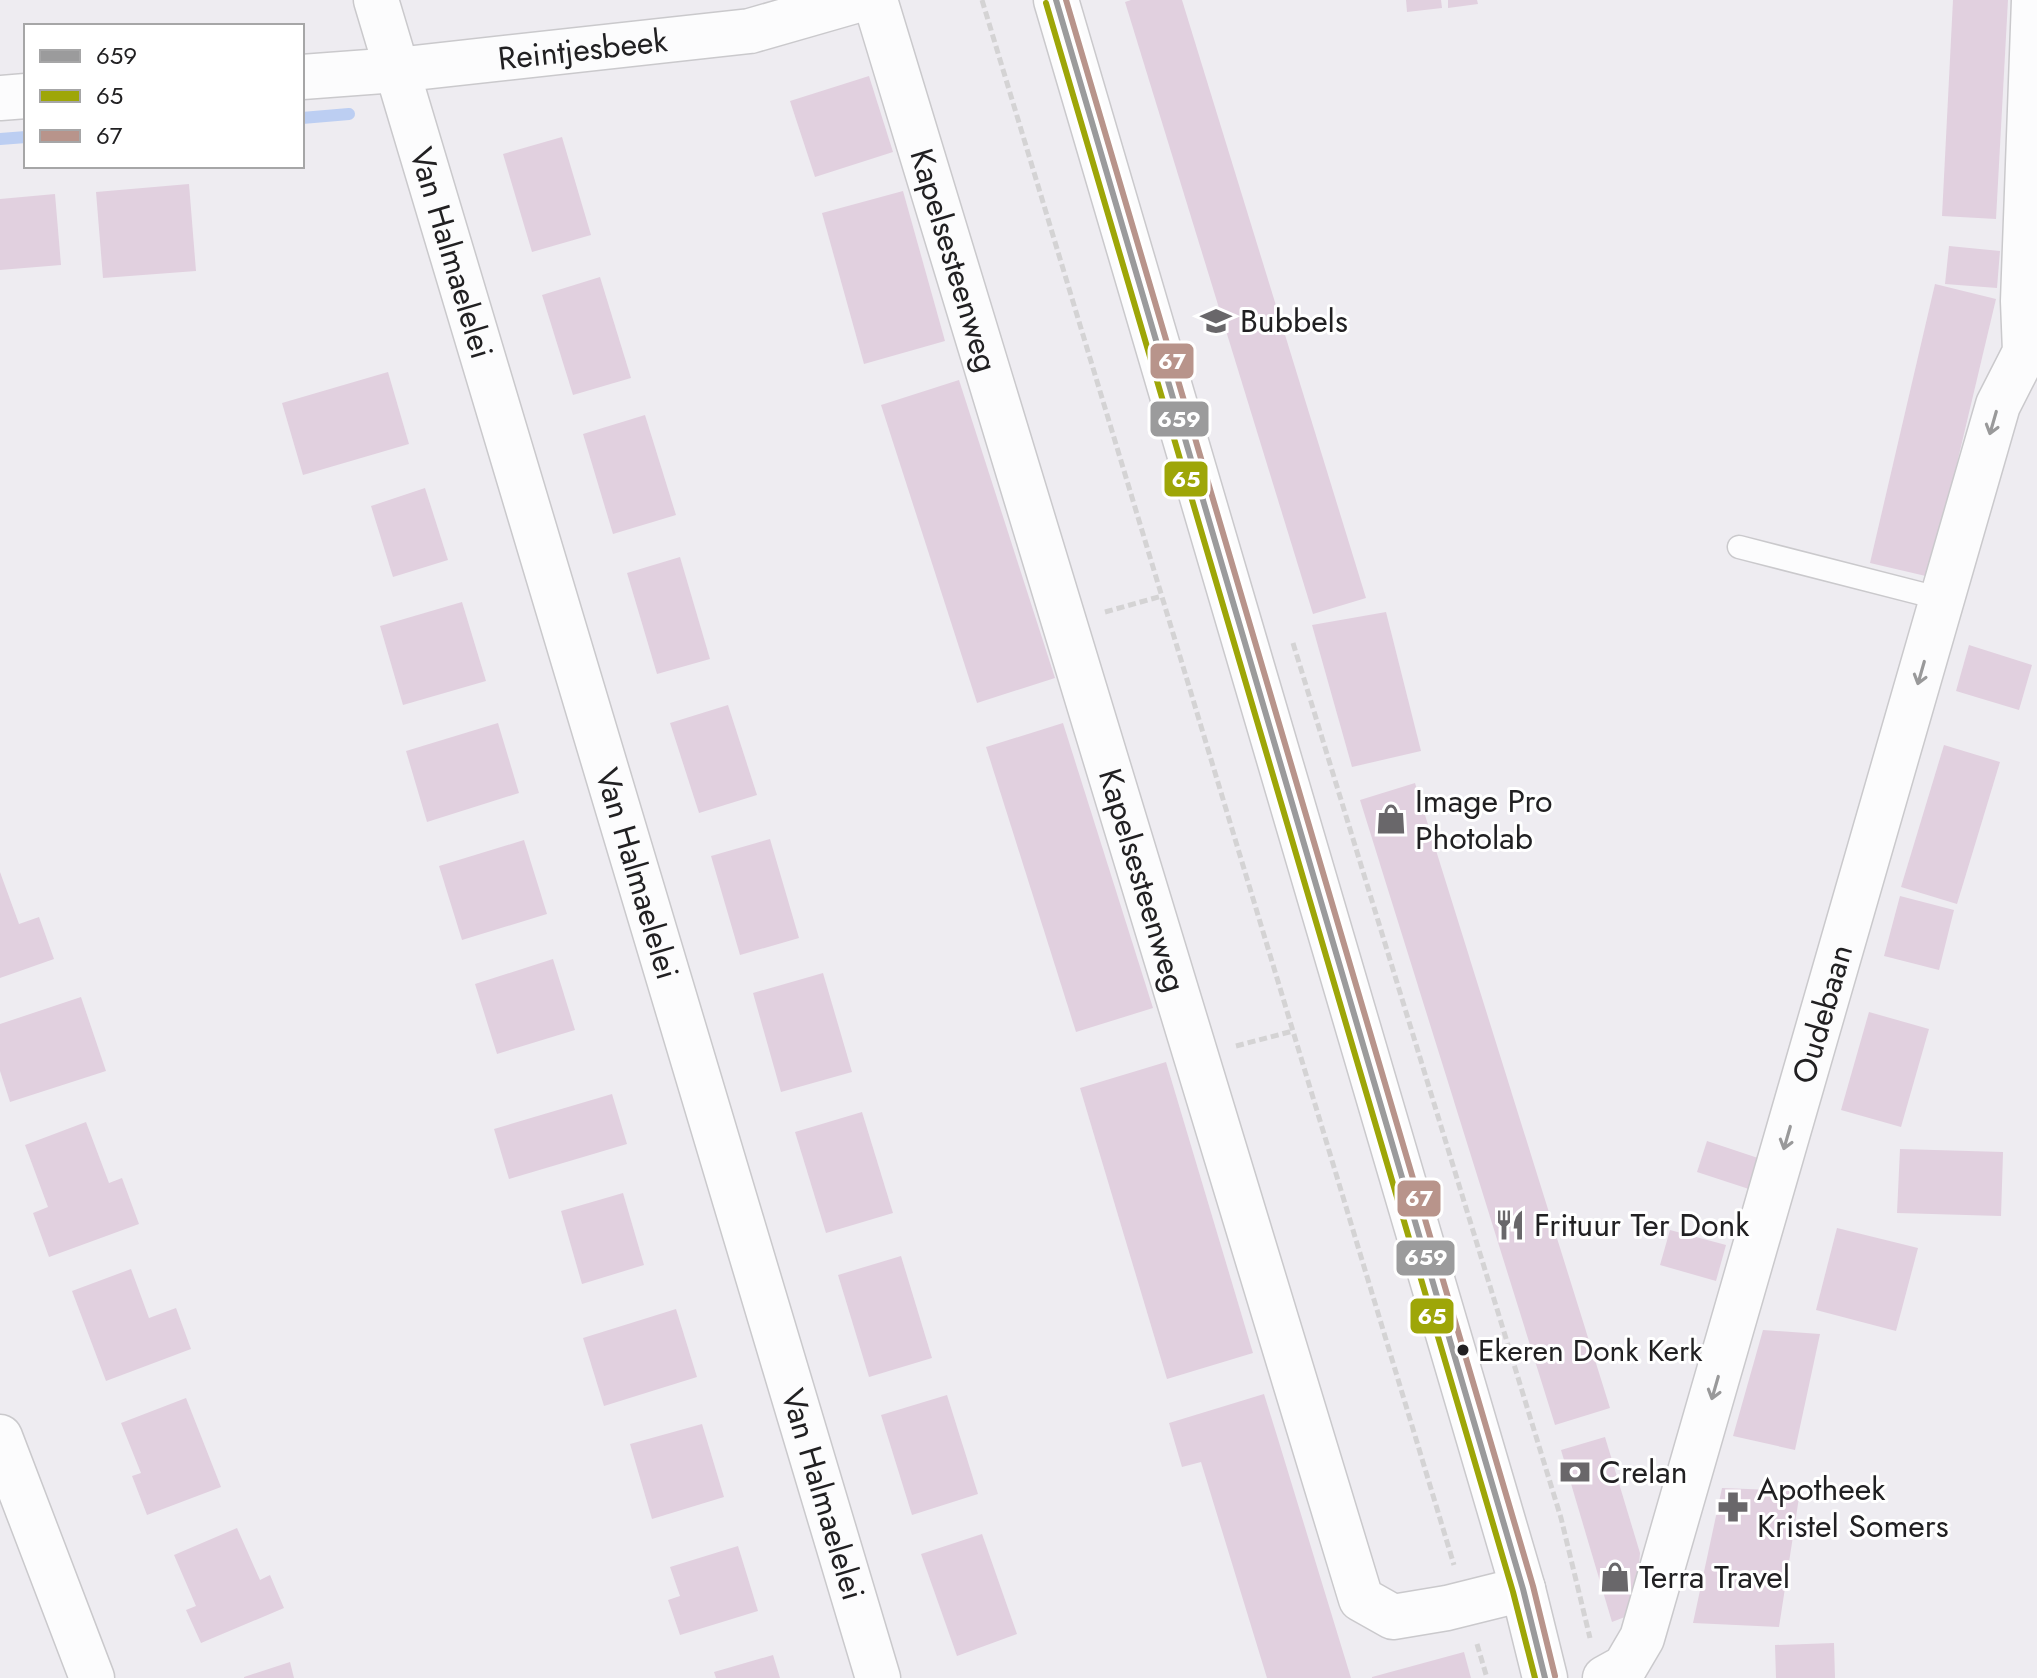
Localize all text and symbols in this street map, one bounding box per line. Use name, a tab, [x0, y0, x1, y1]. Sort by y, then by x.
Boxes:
street label: Reintjesbeek	[496, 17, 670, 82]
legend	[24, 24, 304, 168]
text: 659	[96, 38, 137, 73]
text: 65	[96, 78, 123, 113]
text: 67	[96, 118, 123, 153]
street label: Van Halmaelelei	[398, 142, 505, 364]
street label: Kapelsesteenweg	[898, 143, 1010, 378]
place label: Bubbels	[1240, 298, 1348, 344]
school or university icon: Bubbels	[1199, 304, 1233, 338]
line badge: 67	[1149, 342, 1195, 380]
text: 67	[1158, 345, 1187, 377]
line badge: 659	[1149, 400, 1210, 438]
text: 659	[1157, 403, 1201, 435]
one-way arrow	[1985, 410, 1999, 435]
line badge: 65	[1163, 460, 1209, 498]
text: 65	[1172, 463, 1200, 495]
one-way arrow	[1913, 659, 1928, 685]
street label: Van Halmaelelei	[584, 763, 691, 985]
street label: Kapelsesteenweg	[1087, 763, 1198, 998]
place label: Image Pro Photolab	[1415, 778, 1552, 861]
shop icon: Image Pro Photolab	[1374, 802, 1408, 836]
street label: Oudebaan	[1780, 939, 1864, 1089]
one-way arrow	[1779, 1124, 1794, 1150]
line badge: 67	[1396, 1179, 1442, 1218]
text: 67	[1405, 1182, 1434, 1214]
place label: Frituur Ter Donk	[1534, 1202, 1750, 1248]
restaurant icon: Frituur Ter Donk	[1493, 1208, 1527, 1242]
line badge: 659	[1395, 1239, 1456, 1277]
text: 659	[1404, 1241, 1448, 1273]
line badge: 65	[1409, 1297, 1455, 1335]
text: 65	[1418, 1300, 1446, 1332]
place label: Ekeren Donk Kerk	[1478, 1329, 1703, 1372]
marker: Ekeren Donk Kerk	[1455, 1342, 1471, 1358]
one-way arrow	[1707, 1374, 1722, 1400]
street label: Van Halmaelelei	[770, 1383, 876, 1606]
place label: Crelan	[1599, 1449, 1687, 1495]
bank icon: Crelan	[1558, 1455, 1592, 1489]
place label: Apotheek Kristel Somers	[1757, 1466, 1949, 1549]
pharmacy icon: Apotheek Kristel Somers	[1716, 1490, 1750, 1524]
place label: Terra Travel	[1639, 1554, 1790, 1600]
shop icon: Terra Travel	[1598, 1560, 1632, 1594]

